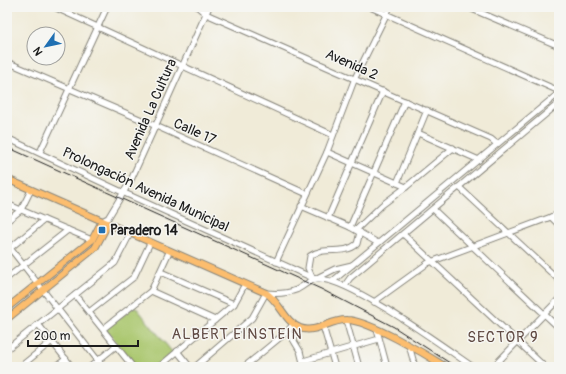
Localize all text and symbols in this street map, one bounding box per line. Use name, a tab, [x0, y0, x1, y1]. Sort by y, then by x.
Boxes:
north arrow	[26, 26, 66, 66]
text: N	[30, 44, 46, 58]
street label: Avenida 2	[323, 45, 381, 84]
street label: Avenida La Cultura	[121, 56, 180, 162]
street label: Calle 17	[171, 115, 219, 149]
street label: Prolongación Avenida Municipal	[60, 143, 232, 236]
place label: Paradero 14	[110, 222, 179, 239]
marker: Paradero 14	[97, 225, 107, 235]
scale bar	[28, 322, 138, 348]
district label: ALBERT EINSTEIN	[171, 325, 303, 344]
district label: SECTOR 9	[467, 328, 539, 347]
text: 200 m	[34, 329, 71, 344]

